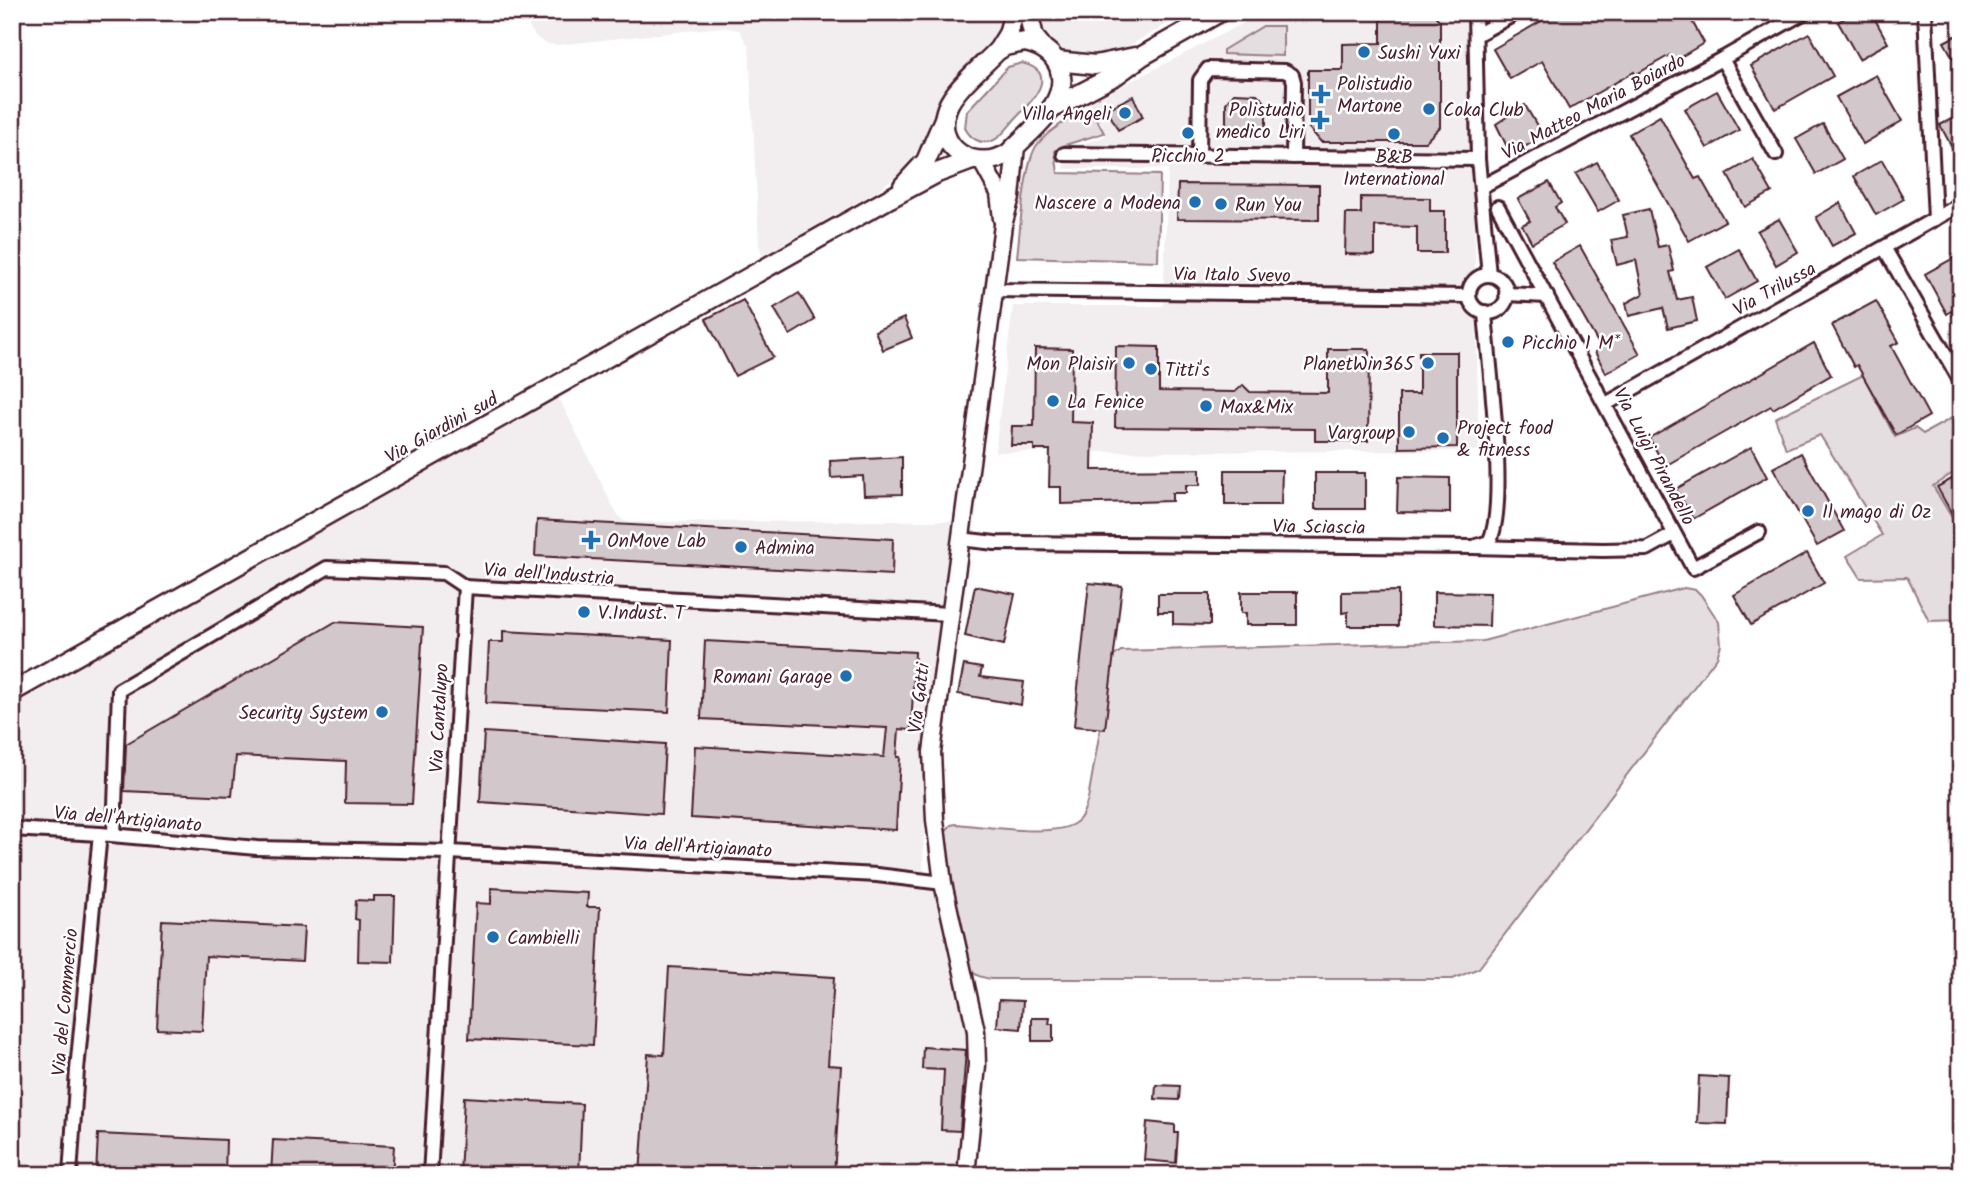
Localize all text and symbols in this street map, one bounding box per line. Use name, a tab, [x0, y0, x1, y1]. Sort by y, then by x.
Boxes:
place label: Sushi Yuxi	[1378, 39, 1462, 69]
marker: Sushi Yuxi	[1356, 44, 1372, 60]
street label: Via Matteo Maria Boiardo	[1497, 47, 1691, 169]
place label: Polistudio Martone	[1337, 70, 1412, 122]
marker: Polistudio Martone	[1311, 84, 1331, 104]
place label: Polistudio medico Liri	[1216, 96, 1305, 148]
place label: Coka Club	[1443, 96, 1524, 126]
place label: Villa Angeli	[1022, 100, 1112, 130]
marker: Coka Club	[1421, 101, 1437, 117]
marker: Villa Angeli	[1117, 105, 1133, 121]
marker: Polistudio medico Liri	[1310, 110, 1330, 130]
marker: Picchio 2	[1180, 125, 1196, 141]
marker: B&B International	[1386, 126, 1402, 142]
place label: Picchio 2	[1151, 142, 1225, 172]
place label: B&B International	[1343, 143, 1445, 195]
place label: Nascere a Modena	[1034, 189, 1181, 219]
place label: Run You	[1235, 191, 1302, 221]
marker: Nascere a Modena	[1187, 194, 1203, 210]
marker: Run You	[1213, 196, 1229, 212]
street label: Via Trilussa	[1728, 255, 1822, 325]
street label: Via Italo Svevo	[1173, 260, 1291, 292]
place label: Picchio 1 M*	[1522, 329, 1621, 359]
marker: Picchio 1 M*	[1500, 334, 1516, 350]
place label: Mon Plaisir	[1026, 350, 1117, 380]
place label: PlanetWin365	[1303, 350, 1416, 380]
marker: Mon Plaisir	[1121, 355, 1137, 371]
marker: PlanetWin365	[1420, 355, 1436, 371]
place label: Titti's	[1165, 356, 1210, 386]
marker: Titti's	[1143, 361, 1159, 377]
street label: Via Luigi Pirandello	[1604, 383, 1702, 531]
street label: Via Giardini sud	[380, 385, 505, 472]
place label: La Fenice	[1067, 388, 1144, 418]
marker: La Fenice	[1045, 393, 1061, 409]
place label: Max&Mix	[1220, 393, 1294, 423]
marker: Max&Mix	[1198, 398, 1214, 414]
place label: Project food & fitness	[1457, 414, 1553, 466]
place label: Vargroup	[1328, 419, 1395, 449]
marker: Vargroup	[1401, 424, 1417, 440]
marker: Project food & fitness	[1435, 430, 1451, 446]
place label: Il mago di Oz	[1822, 498, 1931, 528]
marker: Il mago di Oz	[1800, 503, 1816, 519]
street label: Via Sciascia	[1272, 512, 1366, 544]
place label: OnMove Lab	[607, 527, 706, 557]
marker: OnMove Lab	[581, 530, 601, 550]
place label: Admina	[755, 534, 815, 564]
marker: Admina	[733, 539, 749, 555]
street label: Via dell'Industria	[482, 555, 615, 595]
place label: V.Indust. T	[598, 599, 687, 629]
marker: V.Indust. T	[576, 604, 592, 620]
street label: Via Gatti	[901, 660, 939, 735]
street label: Via Cantalupo	[422, 663, 458, 773]
place label: Romani Garage	[713, 663, 832, 693]
marker: Romani Garage	[838, 668, 854, 684]
place label: Security System	[239, 699, 368, 729]
marker: Security System	[374, 704, 390, 720]
street label: Via dell'Artigianato	[53, 799, 203, 841]
street label: Via dell'Artigianato	[623, 829, 773, 867]
place label: Cambielli	[507, 924, 581, 954]
street label: Via del Commercio	[45, 927, 87, 1077]
marker: Cambielli	[485, 929, 501, 945]

